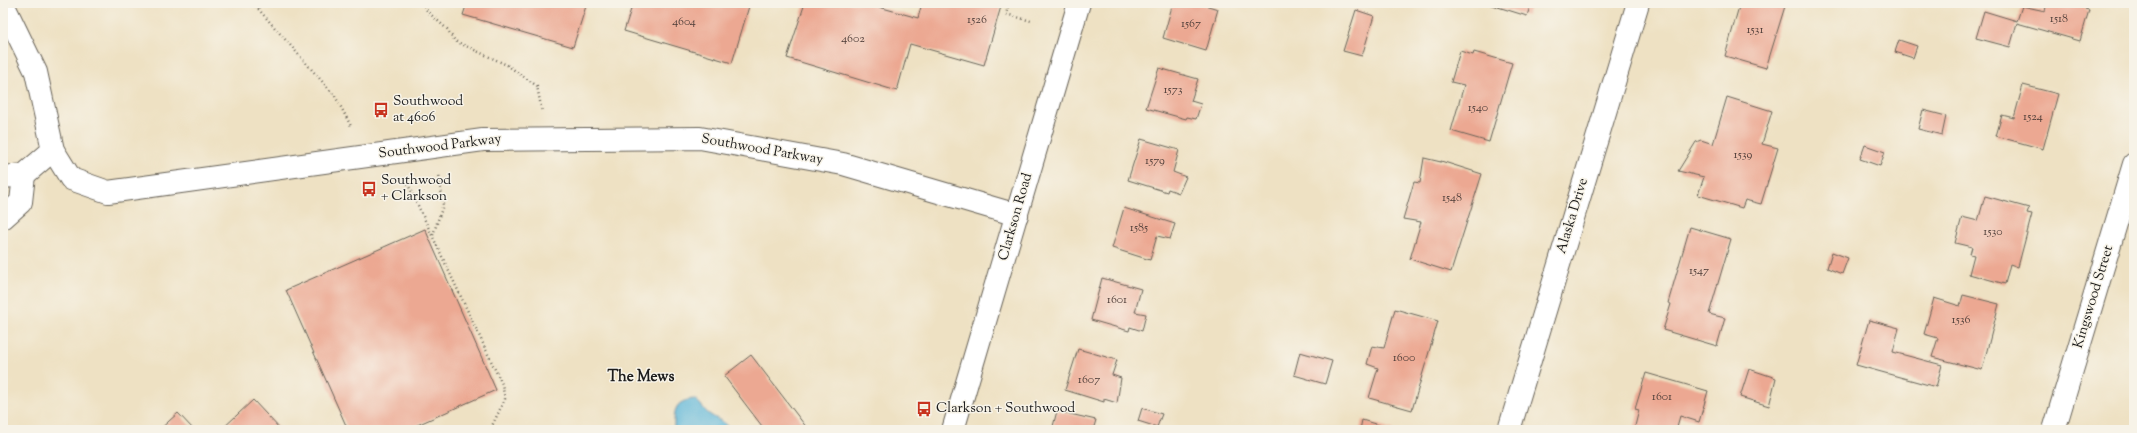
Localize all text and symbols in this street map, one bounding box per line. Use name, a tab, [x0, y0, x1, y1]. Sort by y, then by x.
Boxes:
house number: 1518	[2050, 10, 2068, 28]
house number: 1526	[967, 11, 987, 29]
house number: 4604	[672, 13, 696, 31]
house number: 1567	[1181, 15, 1201, 33]
house number: 1531	[1746, 21, 1764, 39]
house number: 4602	[841, 30, 865, 48]
house number: 1573	[1163, 81, 1183, 99]
place label: Southwood at 4606	[393, 92, 463, 128]
house number: 1540	[1468, 99, 1488, 117]
bus stop icon: Southwood at 4606	[372, 101, 390, 119]
house number: 1524	[2023, 108, 2043, 126]
street label: Southwood Parkway	[699, 129, 825, 171]
street label: Southwood Parkway	[378, 130, 502, 164]
house number: 1539	[1734, 146, 1753, 164]
house number: 1579	[1145, 152, 1165, 170]
place label: Southwood + Clarkson	[381, 171, 451, 207]
street label: Clarkson Road	[994, 171, 1038, 263]
street label: Alaska Drive	[1552, 176, 1594, 256]
bus stop icon: Southwood + Clarkson	[360, 180, 378, 198]
house number: 1548	[1442, 189, 1462, 207]
house number: 1585	[1130, 219, 1148, 237]
house number: 1530	[1983, 223, 2003, 241]
street label: Kingswood Street	[2069, 243, 2119, 351]
house number: 1547	[1689, 262, 1709, 280]
house number: 1601	[1107, 291, 1127, 309]
house number: 1536	[1952, 311, 1970, 329]
house number: 1600	[1393, 349, 1415, 367]
district label: The Mews	[608, 367, 675, 388]
house number: 1607	[1078, 371, 1100, 389]
house number: 1601	[1652, 388, 1672, 406]
place label: Clarkson + Southwood	[936, 399, 1075, 419]
bus stop icon: Clarkson + Southwood	[915, 400, 933, 418]

